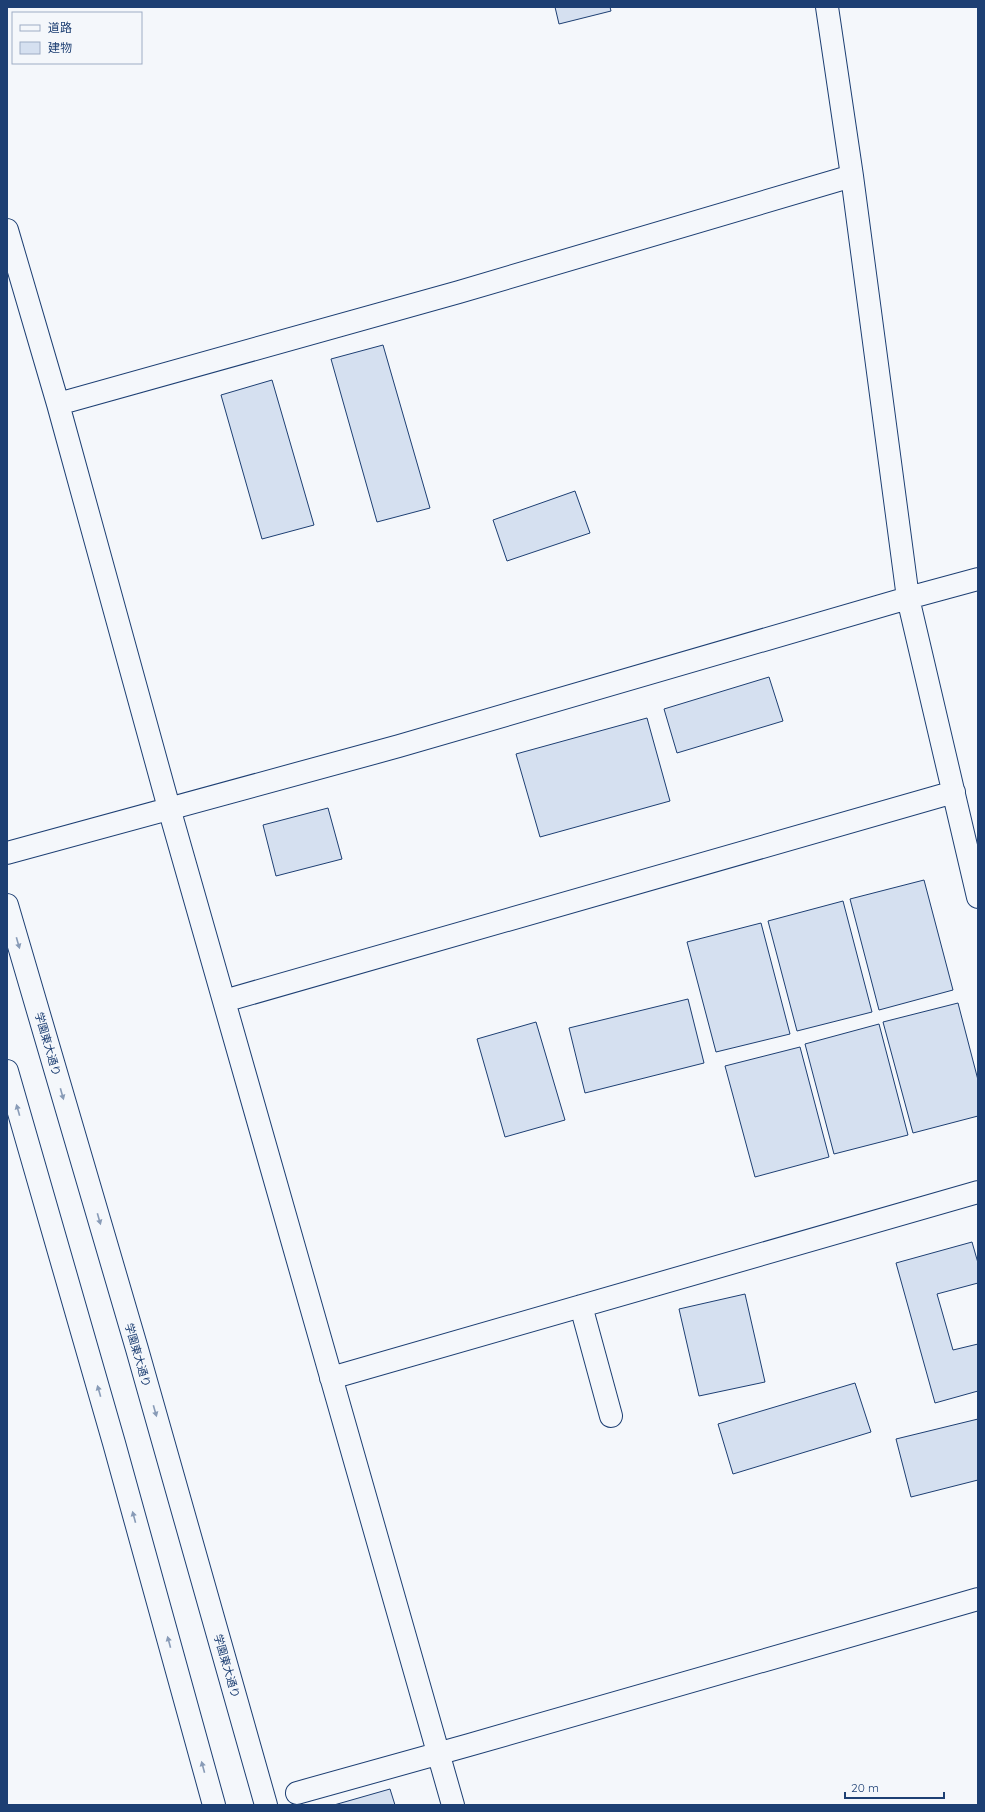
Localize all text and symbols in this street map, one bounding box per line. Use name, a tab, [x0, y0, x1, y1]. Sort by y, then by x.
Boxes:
legend	[12, 12, 142, 64]
text: 道路	[48, 20, 72, 35]
text: 建物	[48, 40, 72, 55]
one-way arrow	[15, 937, 21, 949]
street label: 学園東大通り	[32, 1010, 64, 1078]
one-way arrow	[59, 1089, 65, 1101]
one-way arrow	[15, 1104, 21, 1116]
one-way arrow	[96, 1213, 102, 1225]
street label: 学園東大通り	[122, 1321, 154, 1389]
one-way arrow	[96, 1385, 102, 1397]
one-way arrow	[152, 1405, 158, 1417]
one-way arrow	[131, 1510, 137, 1523]
street label: 学園東大通り	[211, 1632, 243, 1700]
one-way arrow	[166, 1636, 172, 1648]
one-way arrow	[200, 1761, 206, 1773]
scale bar	[845, 1774, 944, 1800]
text: 20 m	[851, 1780, 879, 1795]

